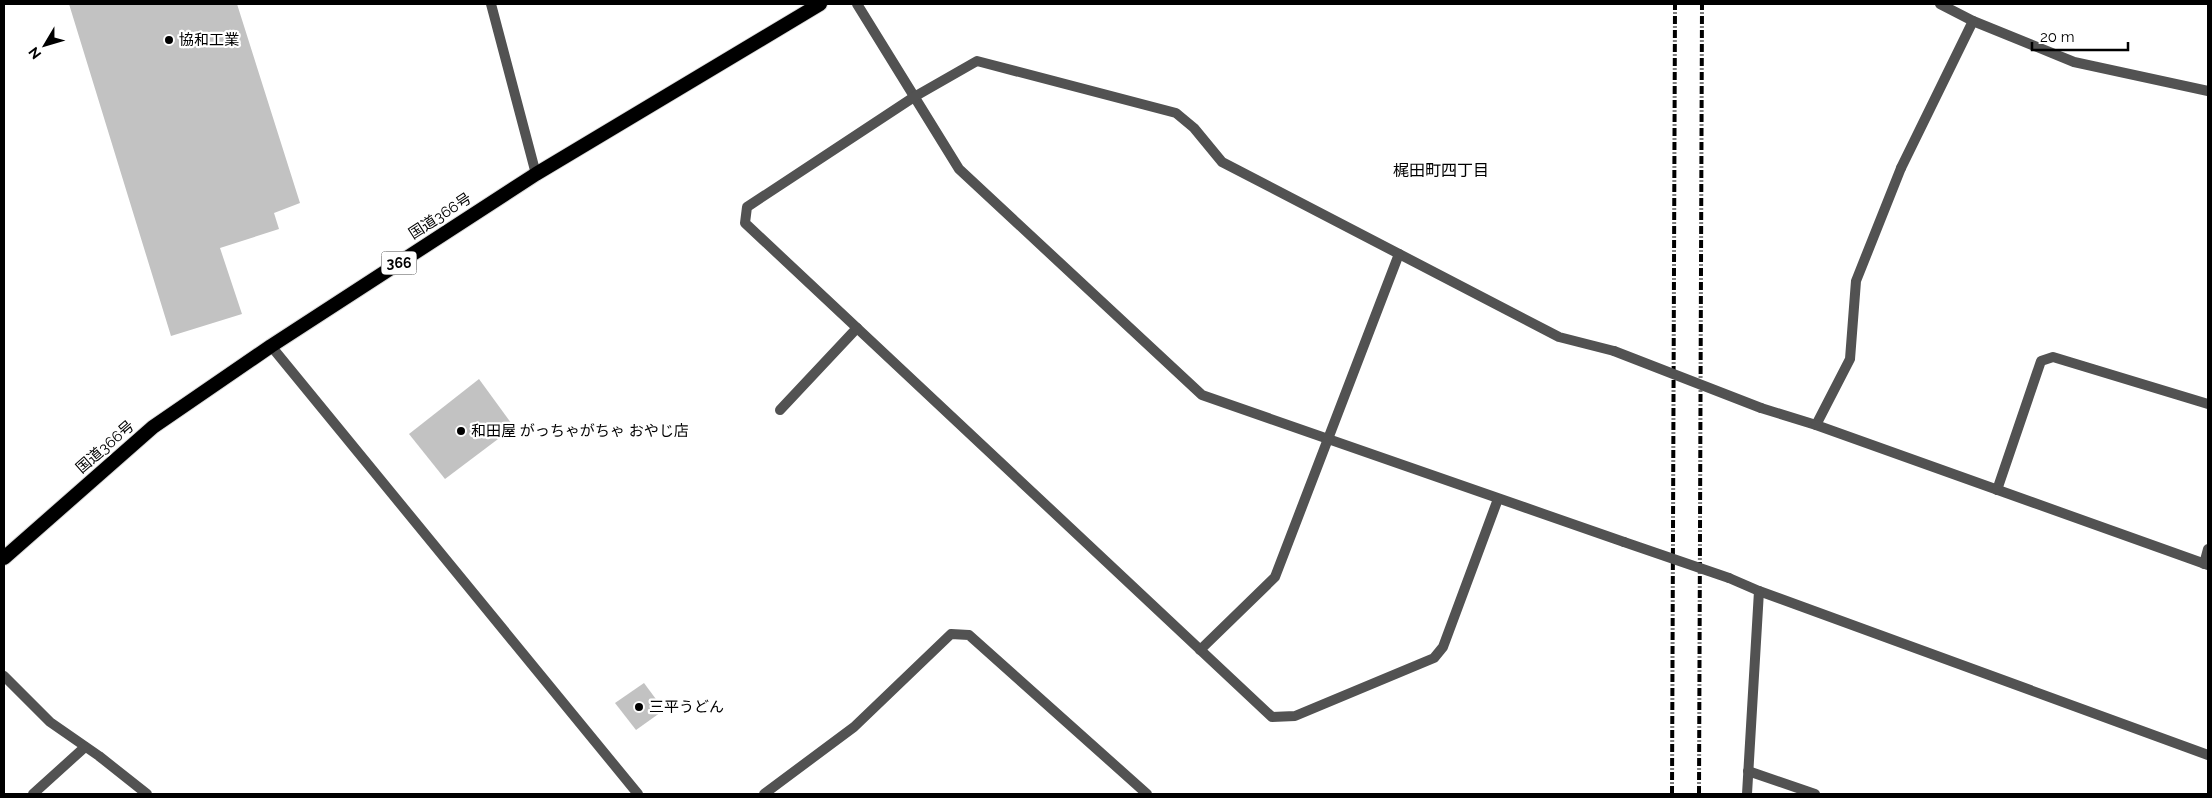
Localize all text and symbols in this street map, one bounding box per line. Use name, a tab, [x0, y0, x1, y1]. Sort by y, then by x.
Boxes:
north arrow	[20, 20, 70, 70]
scale bar	[2032, 20, 2128, 52]
text: 20 m	[2040, 28, 2075, 46]
place label: 協和工業	[179, 31, 239, 49]
marker: 協和工業	[163, 34, 175, 46]
text: N	[25, 44, 44, 62]
district label: 梶田町四丁目	[1393, 161, 1489, 180]
street label: 国道366号	[405, 189, 475, 243]
road number: 366	[382, 252, 416, 274]
street label: 国道366号	[72, 417, 138, 477]
place label: 和田屋 がっちゃがちゃ おやじ店	[471, 422, 689, 440]
marker: 和田屋 がっちゃがちゃ おやじ店	[455, 425, 467, 437]
place label: 三平うどん	[649, 698, 724, 716]
marker: 三平うどん	[633, 701, 645, 713]

